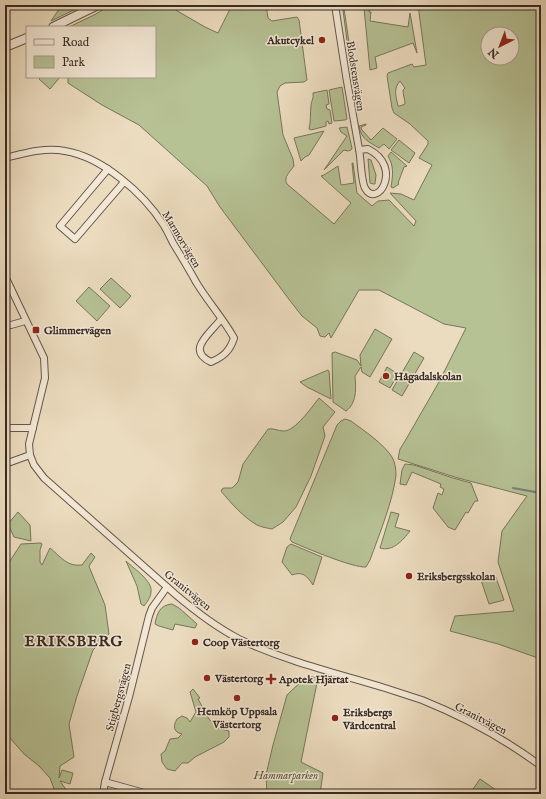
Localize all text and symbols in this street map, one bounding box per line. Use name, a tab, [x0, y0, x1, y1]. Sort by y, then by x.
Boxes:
legend	[26, 26, 156, 78]
north arrow	[480, 26, 520, 66]
place label: Akutcykel	[266, 34, 315, 48]
text: Road	[62, 35, 90, 50]
marker: Akutcykel	[317, 35, 327, 45]
street label: Blodstensvägen	[343, 40, 367, 112]
text: N	[485, 44, 503, 62]
text: Park	[62, 55, 85, 70]
street label: Marmorvägen	[159, 208, 204, 271]
place label: Glimmervägen	[44, 324, 111, 338]
marker: Glimmervägen	[31, 325, 41, 335]
place label: Hågadalskolan	[394, 370, 462, 384]
marker: Hågadalskolan	[381, 371, 391, 381]
street label: Granitvägen	[161, 568, 214, 614]
place label: Eriksbergsskolan	[417, 570, 495, 584]
marker: Eriksbergsskolan	[404, 571, 414, 581]
district label: ERIKSBERG	[24, 632, 124, 651]
place label: Coop Västertorg	[203, 636, 280, 650]
marker: Coop Västertorg	[190, 637, 200, 647]
street label: Stigbergsvägen	[103, 662, 135, 733]
place label: Västertorg	[214, 672, 264, 686]
marker: Västertorg	[202, 673, 212, 683]
place label: Apotek Hjärtat	[278, 673, 349, 687]
marker: Apotek Hjärtat	[266, 674, 276, 684]
marker: Hemköp Uppsala Västertorg	[232, 693, 242, 703]
street label: Granitvägen	[452, 700, 509, 738]
place label: Hemköp Uppsala Västertorg	[197, 705, 277, 732]
place label: Eriksbergs Vårdcentral	[342, 706, 397, 733]
marker: Eriksbergs Vårdcentral	[330, 713, 340, 723]
park label: Hammarparken	[253, 769, 318, 783]

